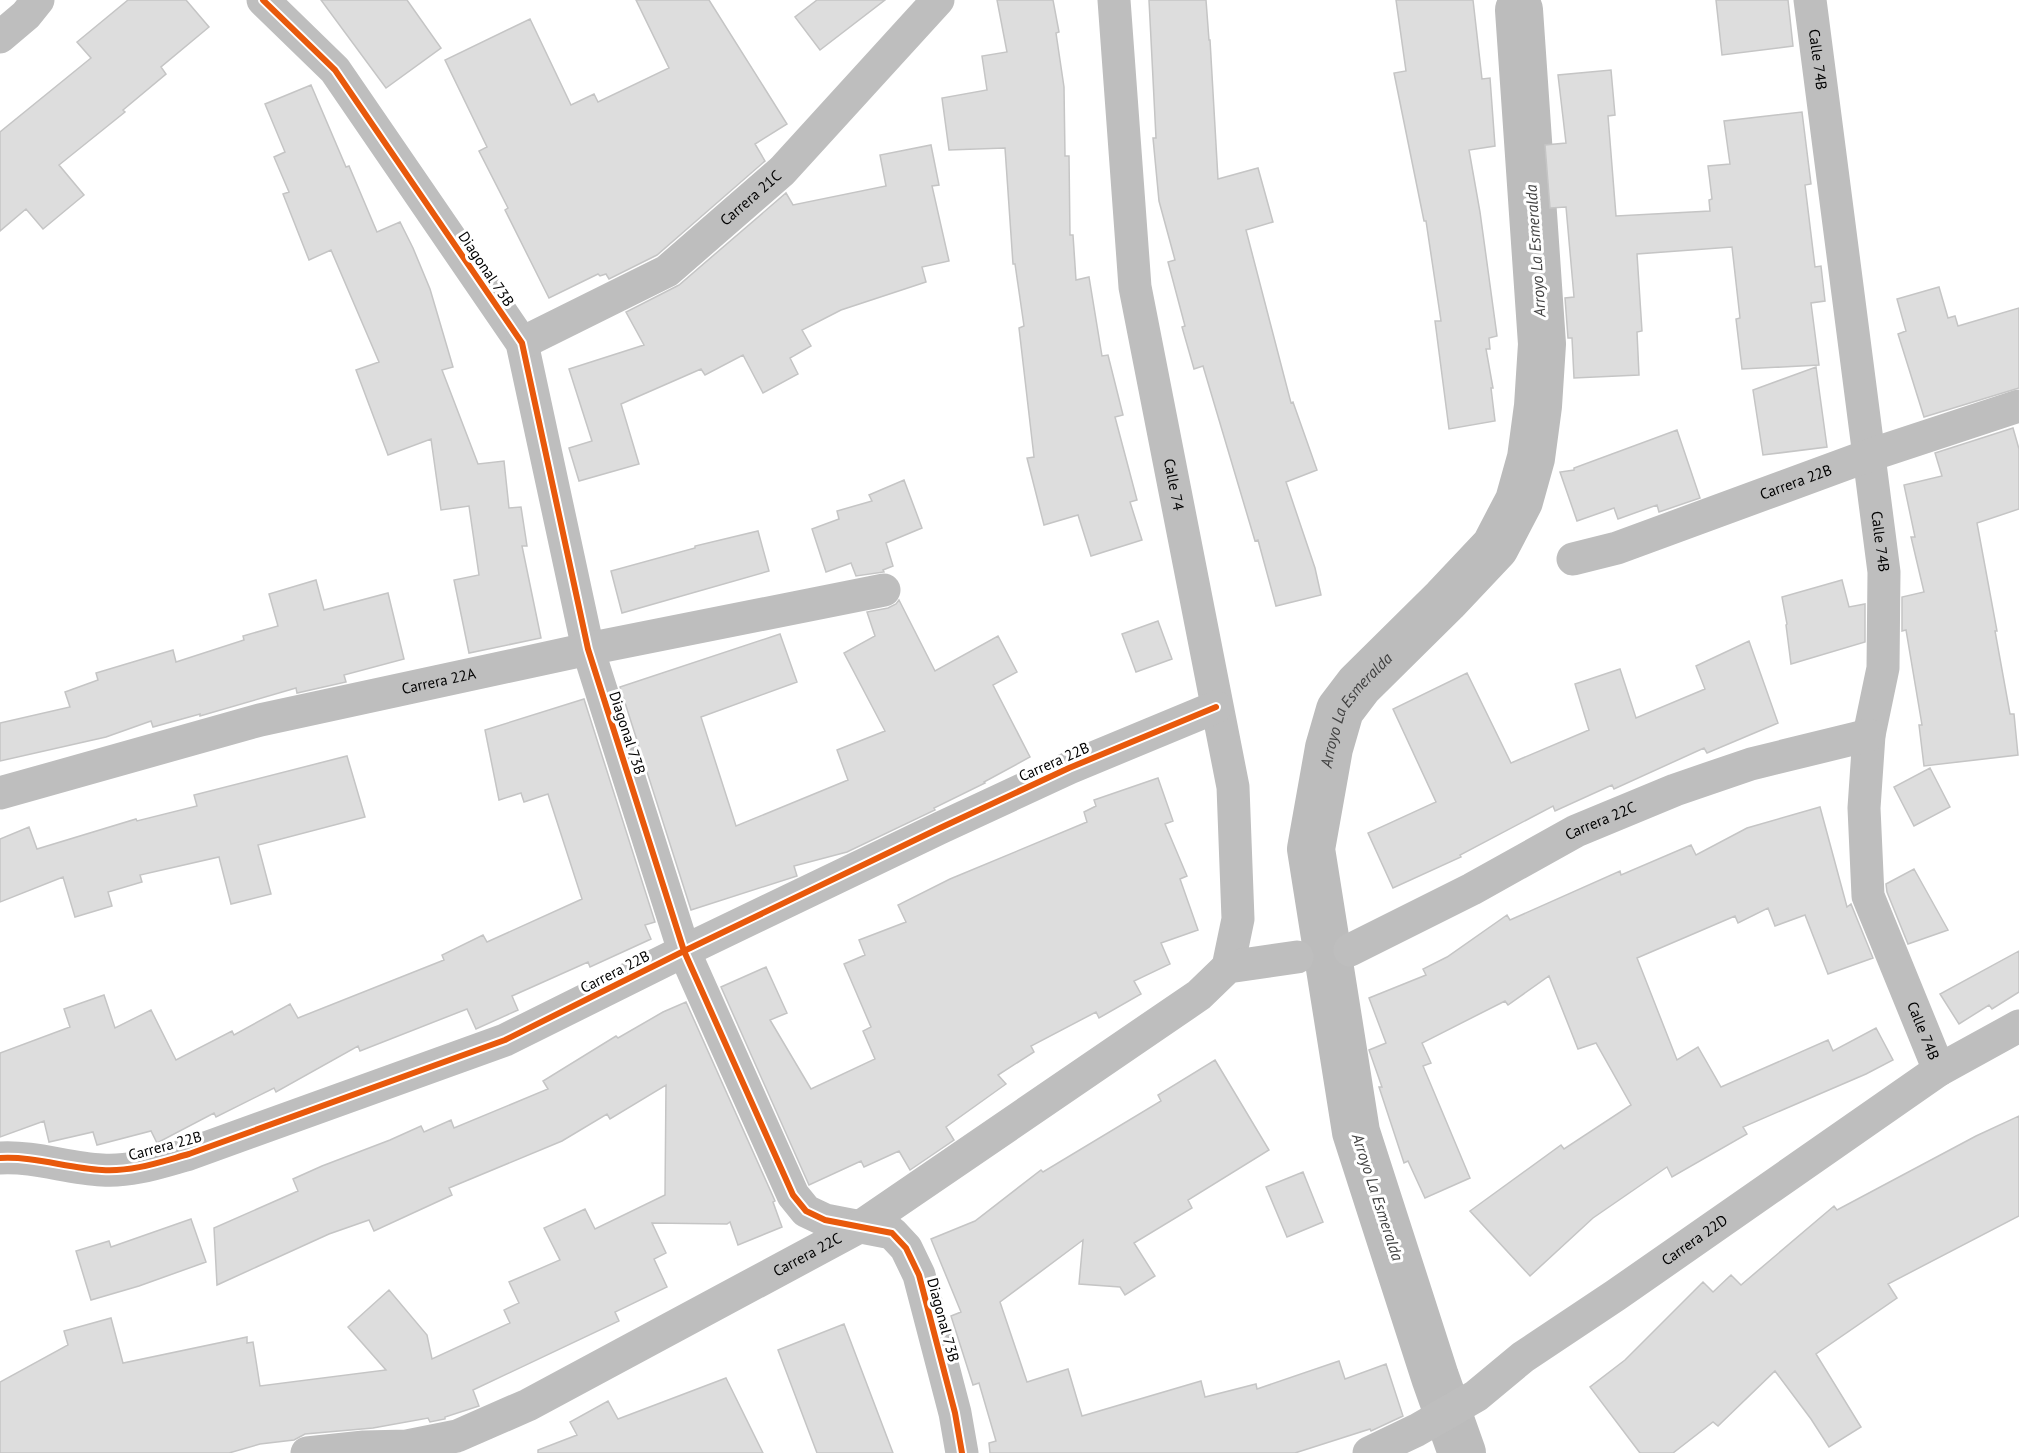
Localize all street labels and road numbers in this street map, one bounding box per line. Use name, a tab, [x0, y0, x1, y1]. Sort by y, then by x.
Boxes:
street label: Calle 74B	[1805, 28, 1832, 91]
street label: Carrera 21C	[716, 166, 785, 230]
street label: Diagonal 73B	[454, 228, 518, 310]
street label: Calle 74	[1160, 457, 1189, 512]
street label: Carrera 22B	[1757, 460, 1834, 504]
street label: Calle 74B	[1867, 510, 1894, 573]
street label: Carrera 22A	[400, 664, 478, 698]
street label: Diagonal 73B	[605, 689, 650, 777]
street label: Carrera 22B	[1016, 738, 1092, 786]
street label: Carrera 22C	[1561, 797, 1639, 844]
street label: Carrera 22B	[577, 946, 653, 997]
street label: Calle 74B	[1903, 999, 1944, 1063]
street label: Carrera 22B	[126, 1127, 204, 1164]
street label: Carrera 22D	[1658, 1210, 1731, 1269]
street label: Carrera 22C	[770, 1228, 845, 1281]
street label: Diagonal 73B	[923, 1276, 964, 1364]

